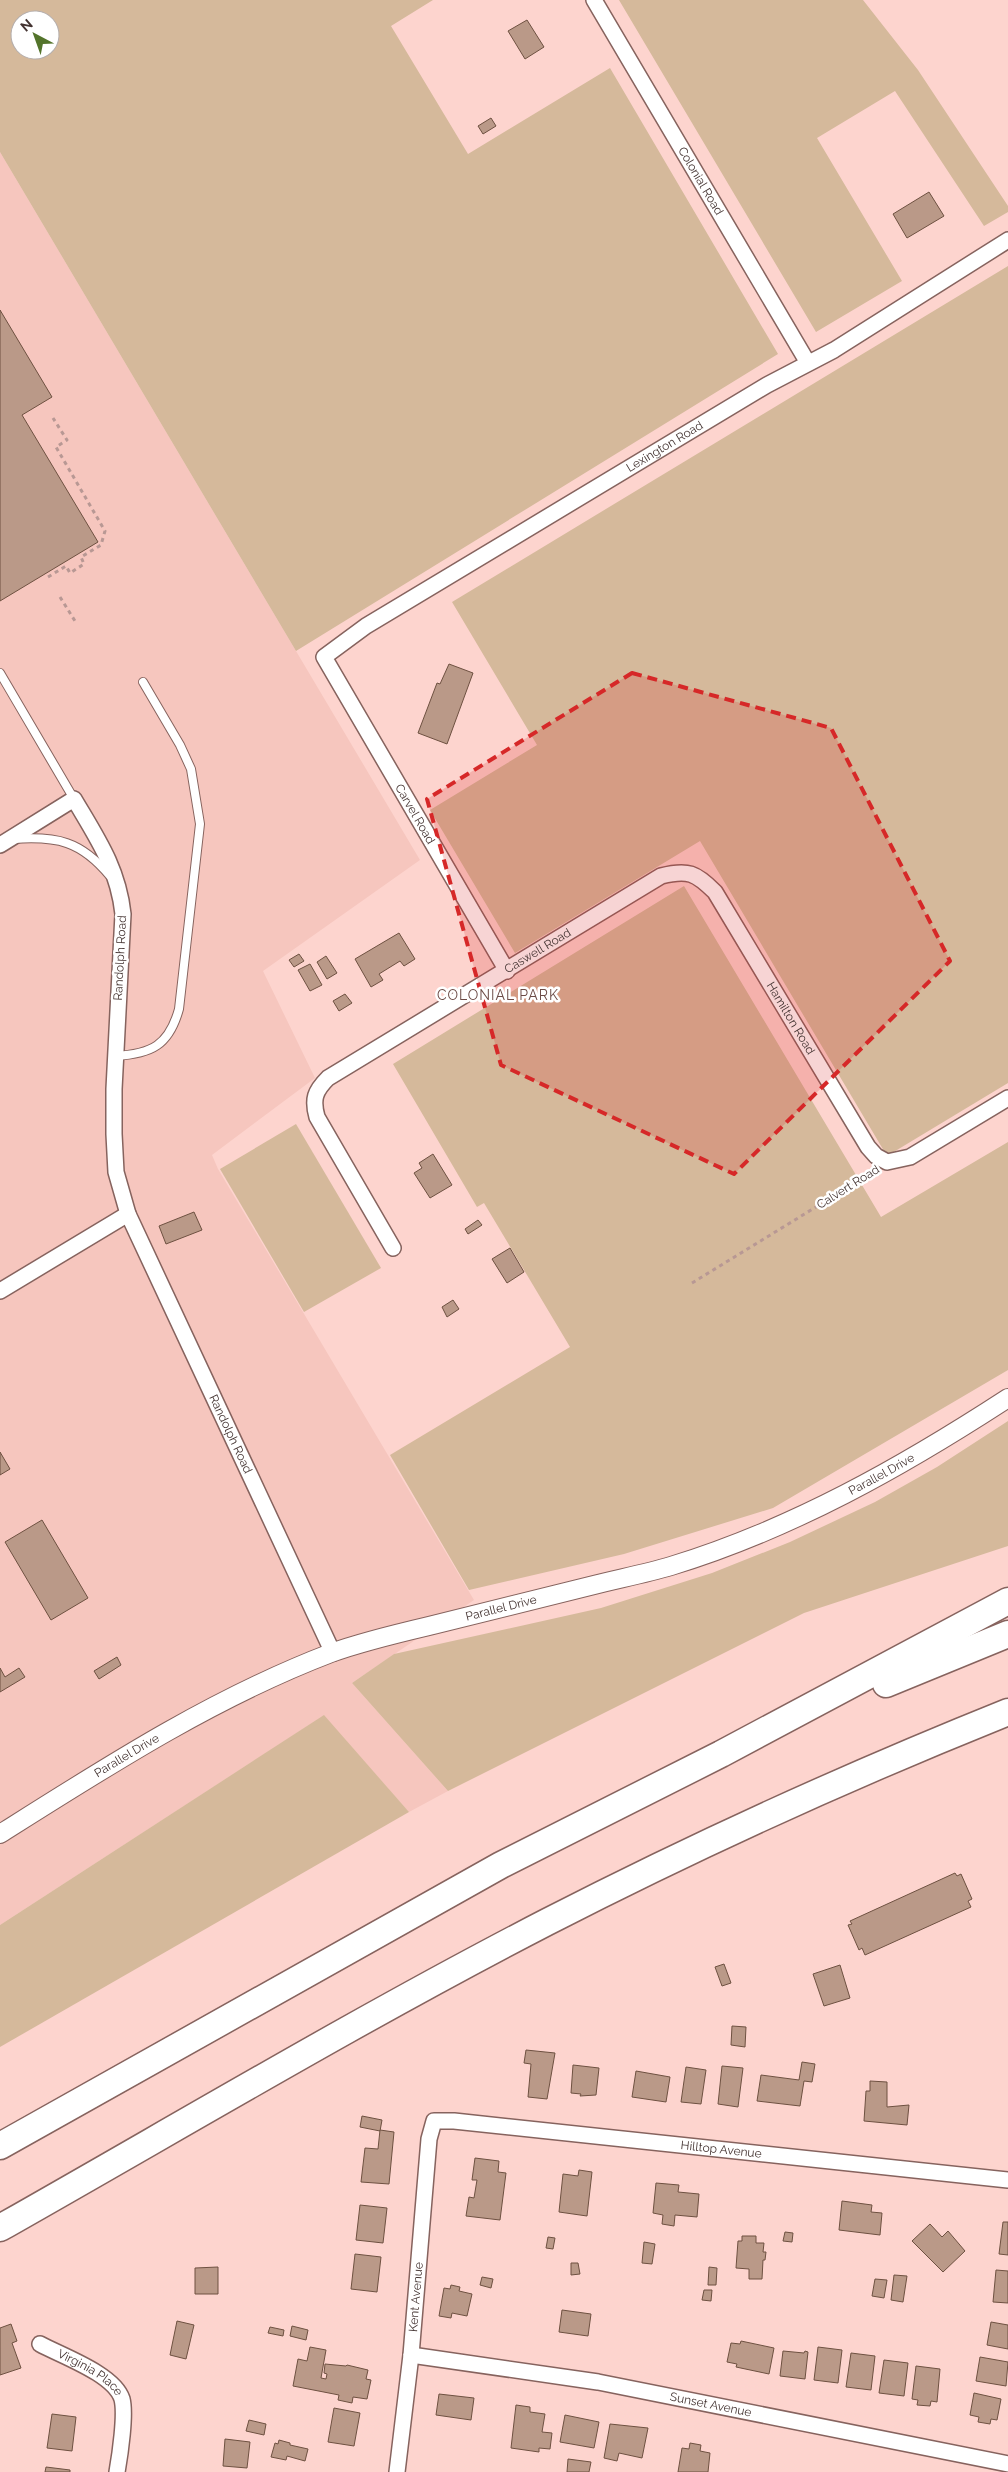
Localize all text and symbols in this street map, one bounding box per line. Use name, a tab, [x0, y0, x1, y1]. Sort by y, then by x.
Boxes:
north arrow	[10, 10, 60, 60]
text: N	[17, 16, 36, 35]
street label: Colonial Road	[675, 144, 726, 218]
street label: Lexington Road	[624, 418, 705, 475]
street label: Carvel Road	[392, 782, 438, 846]
street label: Randolph Road	[111, 915, 129, 1001]
street label: Caswell Road	[502, 925, 573, 976]
street label: Hamilton Road	[764, 979, 818, 1057]
district label: COLONIAL PARK	[437, 987, 559, 1003]
street label: Calvert Road	[814, 1162, 882, 1212]
street label: Randolph Road	[206, 1392, 255, 1476]
street label: Parallel Drive	[846, 1451, 917, 1498]
street label: Parallel Drive	[464, 1592, 538, 1624]
street label: Parallel Drive	[92, 1731, 162, 1780]
street label: Hilltop Avenue	[680, 2138, 762, 2161]
street label: Kent Avenue	[406, 2261, 426, 2333]
street label: Virginia Place	[55, 2347, 126, 2398]
street label: Sunset Avenue	[669, 2390, 753, 2420]

